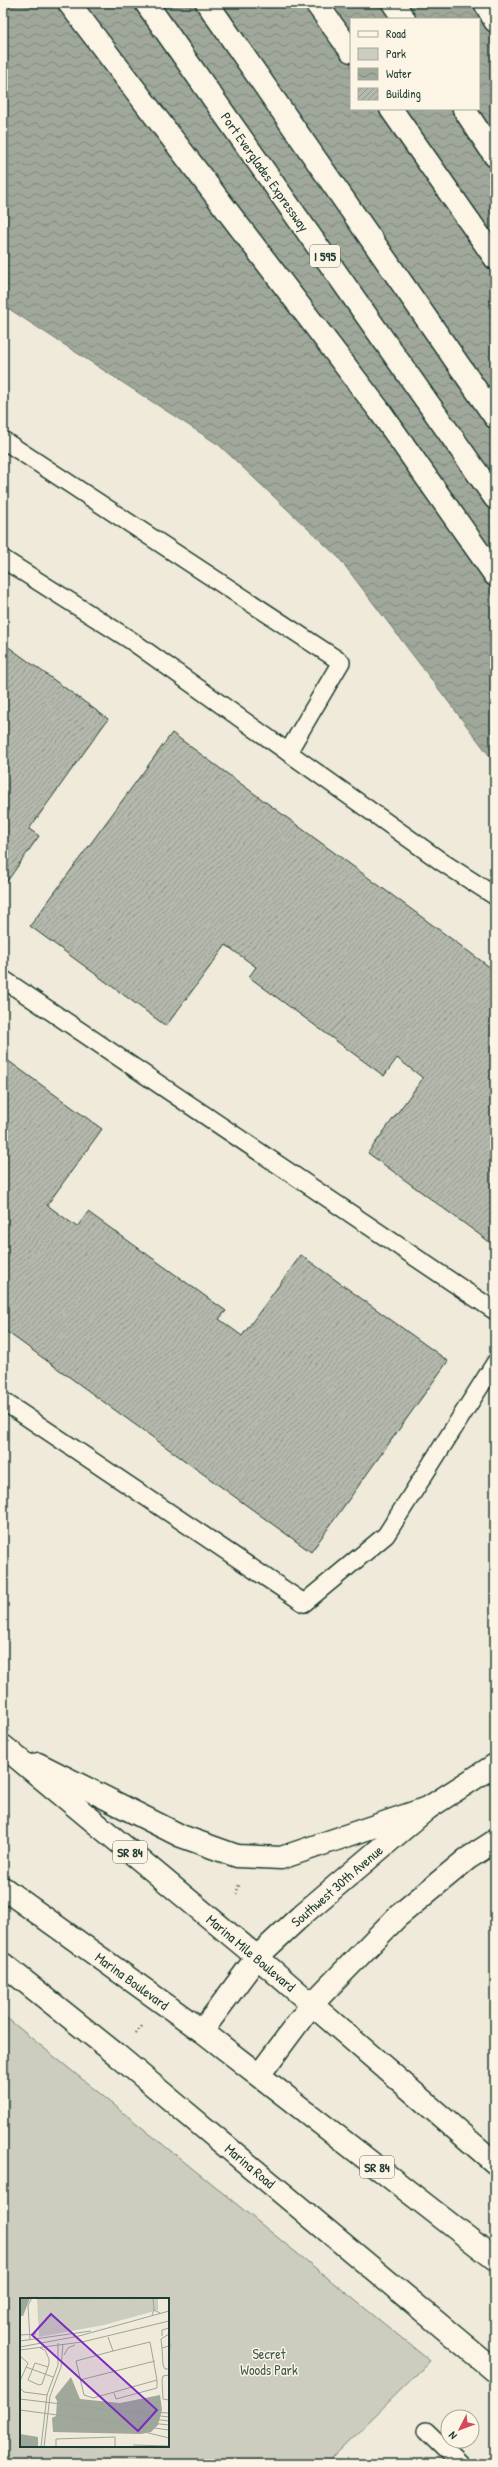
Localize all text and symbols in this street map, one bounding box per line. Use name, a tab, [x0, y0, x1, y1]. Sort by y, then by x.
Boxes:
legend	[350, 18, 480, 110]
text: Road	[386, 25, 406, 42]
text: Park	[386, 45, 406, 62]
text: Water	[386, 65, 412, 82]
text: Building	[386, 85, 421, 102]
street label: Port Everglades Expressway	[216, 108, 314, 236]
road number: I 595	[310, 245, 340, 267]
street label: Southwest 30th Avenue	[287, 1840, 387, 1931]
road number: SR 84	[113, 1841, 147, 1863]
street label: Marina Mile Boulevard	[203, 1910, 300, 1996]
street label: Marina Boulevard	[92, 1947, 173, 2014]
street label: Marina Road	[221, 2139, 280, 2193]
road number: SR 84	[360, 2156, 394, 2178]
inset map	[20, 2298, 169, 2447]
park label: Secret Woods Park	[240, 2344, 298, 2379]
north arrow	[440, 2409, 480, 2449]
text: N	[445, 2429, 460, 2443]

